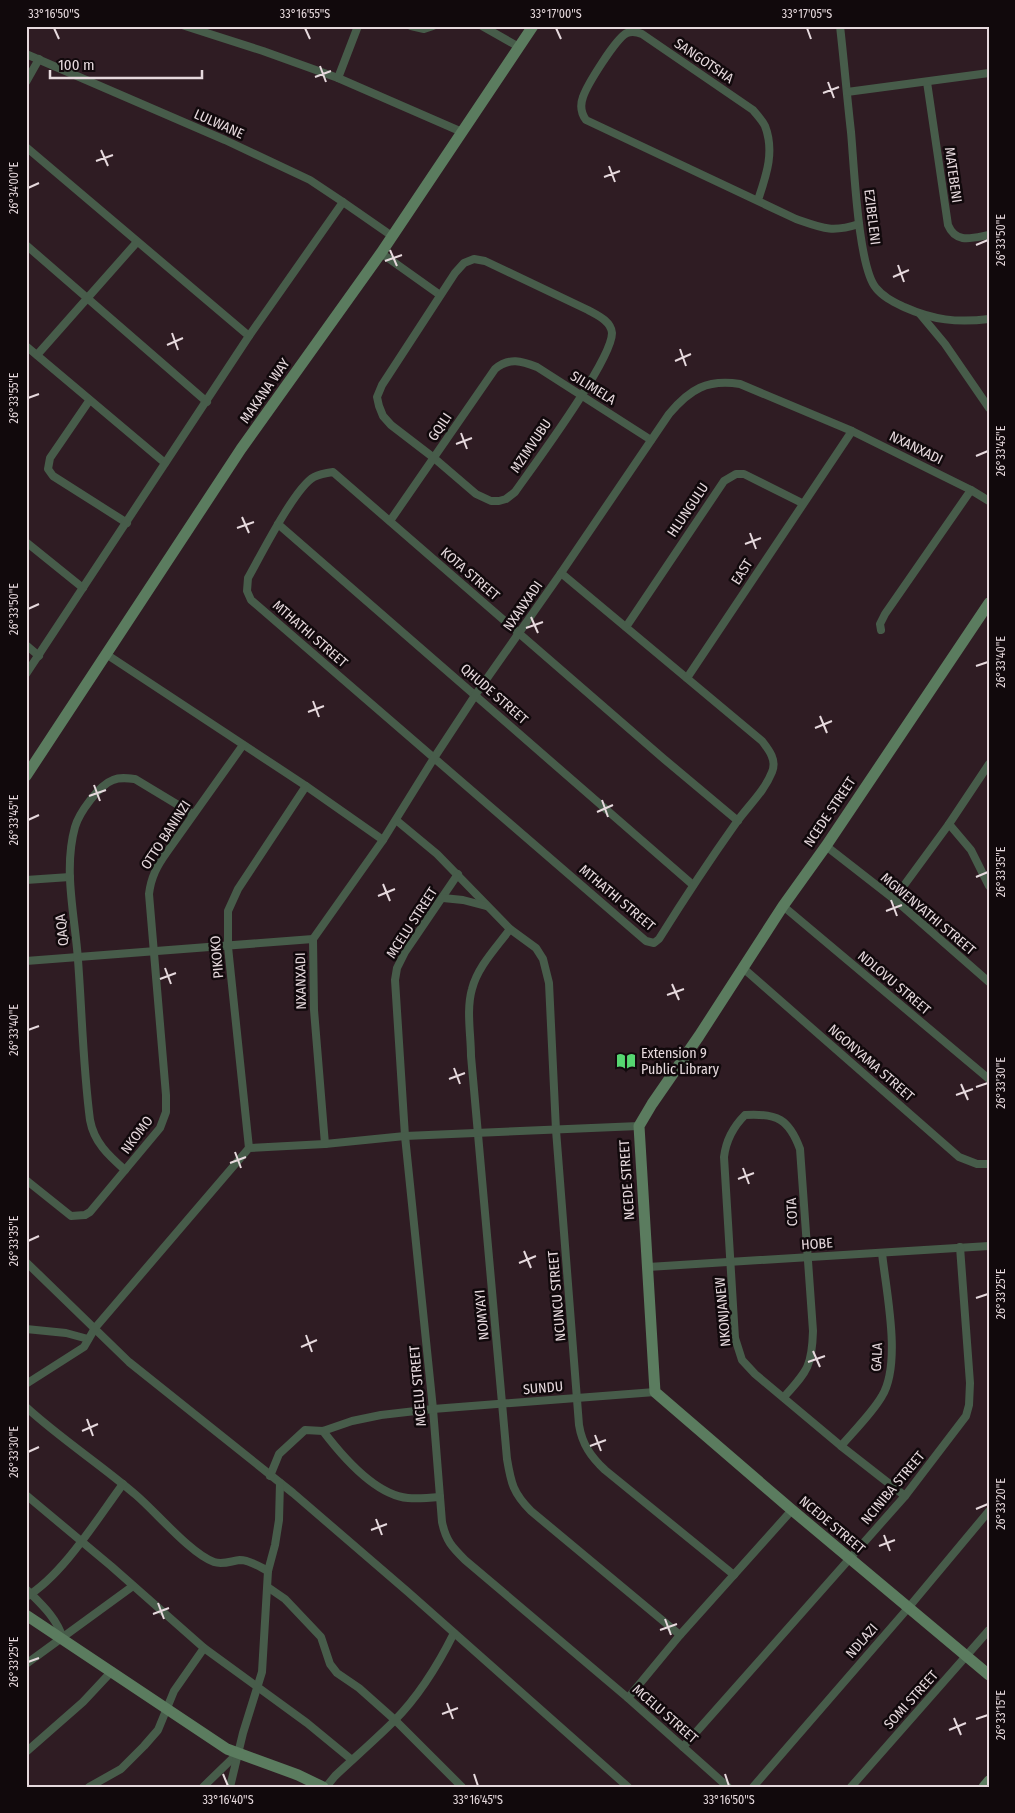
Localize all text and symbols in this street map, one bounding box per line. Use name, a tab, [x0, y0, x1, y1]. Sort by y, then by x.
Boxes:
text: 33°16'50"S	[28, 7, 80, 21]
text: 33°16'55"S	[280, 7, 330, 21]
text: 33°17'00"S	[530, 7, 582, 21]
text: 33°17'05"S	[782, 7, 832, 21]
street label: SANGOTSHA	[671, 35, 737, 87]
scale bar	[50, 48, 202, 80]
text: 100 m	[58, 56, 95, 74]
street label: LULWANE	[191, 106, 247, 143]
street label: MATEBENI	[941, 146, 965, 204]
text: 26°34'00"E	[7, 162, 21, 214]
street label: EZIBELENI	[860, 188, 884, 246]
text: 26°33'50"E	[994, 214, 1008, 266]
street label: MAKANA WAY	[236, 355, 294, 427]
street label: SILIMELA	[567, 367, 619, 409]
text: 26°33'55"E	[7, 372, 21, 423]
street label: GQILI	[424, 410, 456, 444]
street label: MZIMVUBU	[507, 416, 555, 476]
text: 26°33'45"E	[994, 425, 1008, 476]
street label: NXANXADI	[887, 428, 945, 468]
street label: HLUNGULU	[664, 480, 712, 540]
street label: KOTA STREET	[437, 544, 503, 604]
street label: EAST	[728, 556, 757, 588]
street label: NXANXADI	[500, 578, 546, 634]
text: 26°33'50"E	[7, 583, 21, 635]
street label: MTHATHI STREET	[269, 597, 351, 671]
text: 26°33'40"E	[994, 636, 1008, 688]
street label: QHUDE STREET	[457, 660, 532, 728]
street label: NCEDE STREET	[800, 773, 860, 850]
text: 26°33'45"E	[7, 794, 21, 845]
street label: OTTO BANINZI	[137, 797, 195, 873]
text: 26°33'35"E	[994, 846, 1008, 897]
street label: MTHATHI STREET	[576, 861, 659, 935]
street label: MGWENYATHI STREET	[877, 869, 979, 959]
street label: MCELU STREET	[383, 884, 442, 962]
street label: QAQA	[52, 913, 72, 947]
street label: PIKOKO	[207, 935, 227, 979]
street label: NDLOVU STREET	[854, 948, 934, 1019]
street label: NXANXADI	[292, 952, 310, 1010]
text: 26°33'40"E	[7, 1004, 21, 1056]
street label: NGONYAMA STREET	[825, 1021, 918, 1105]
place label: Extension 9 Public Library	[641, 1045, 720, 1078]
library icon: Extension 9 Public Library	[615, 1050, 637, 1072]
text: 26°33'30"E	[994, 1057, 1008, 1109]
street label: NKOMO	[117, 1113, 157, 1157]
street label: NCEDE STREET	[616, 1139, 638, 1221]
street label: COTA	[783, 1197, 801, 1227]
text: 26°33'35"E	[7, 1215, 21, 1266]
street label: HOBE	[801, 1234, 834, 1254]
street label: NCUNCU STREET	[545, 1249, 569, 1342]
text: 26°33'25"E	[994, 1268, 1008, 1319]
street label: NKONJANEW	[711, 1276, 735, 1347]
street label: NOMYAYI	[471, 1289, 493, 1341]
street label: GALA	[868, 1341, 886, 1372]
street label: MCELU STREET	[406, 1344, 430, 1427]
street label: SUNDU	[522, 1378, 564, 1398]
text: 26°33'30"E	[7, 1426, 21, 1478]
street label: NCINIBA STREET	[858, 1448, 929, 1528]
text: 26°33'20"E	[994, 1478, 1008, 1530]
street label: NCEDE STREET	[796, 1493, 869, 1558]
street label: NDLAZI	[842, 1620, 882, 1662]
text: 26°33'25"E	[7, 1636, 21, 1687]
street label: SOMI STREET	[880, 1667, 942, 1733]
street label: MCELU STREET	[629, 1681, 702, 1747]
text: 26°33'15"E	[994, 1690, 1008, 1740]
text: 33°16'40"S	[202, 1793, 254, 1807]
text: 33°16'45"S	[453, 1793, 503, 1807]
text: 33°16'50"S	[703, 1793, 755, 1807]

